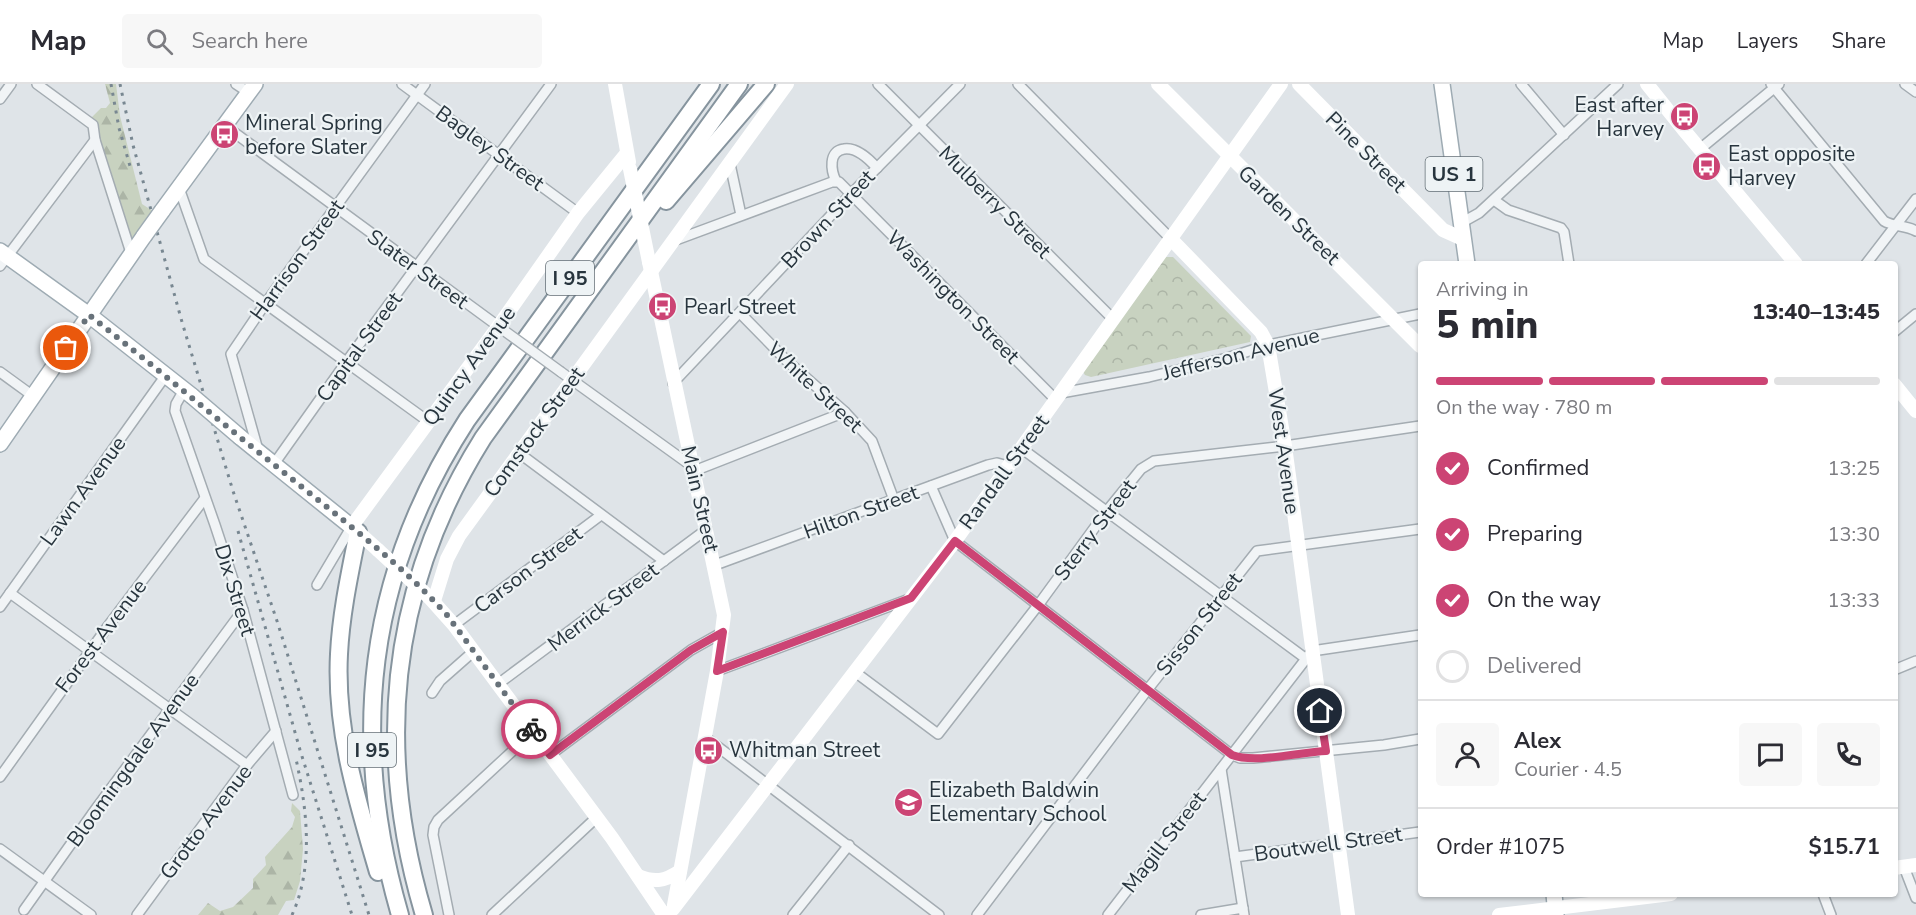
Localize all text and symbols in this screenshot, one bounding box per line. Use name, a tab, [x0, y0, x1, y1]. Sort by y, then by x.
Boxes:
search box	[122, 14, 542, 68]
text: Map	[30, 22, 86, 60]
icon: search	[143, 25, 176, 58]
text: Search here	[191, 26, 308, 56]
text: Map	[1662, 27, 1704, 55]
text: Layers	[1737, 27, 1798, 55]
text: Share	[1831, 27, 1886, 55]
place label: East after Harvey	[1574, 91, 1664, 143]
street label: Bagley Street	[430, 99, 551, 197]
bus stop icon: East after Harvey	[1669, 101, 1701, 133]
street label: Pine Street	[1319, 105, 1413, 199]
place label: Mineral Spring before Slater	[245, 109, 383, 161]
bus stop icon: Mineral Spring before Slater	[208, 119, 240, 151]
street label: Mulberry Street	[933, 140, 1058, 265]
place label: East opposite Harvey	[1728, 140, 1855, 192]
bus stop icon: East opposite Harvey	[1691, 150, 1723, 182]
road number: US 1	[1426, 157, 1482, 191]
street label: Garden Street	[1232, 159, 1347, 271]
street label: Brown Street	[775, 163, 881, 274]
street label: Harrison Street	[244, 193, 351, 326]
street label: Slater Street	[362, 223, 475, 316]
street label: Washington Street	[880, 224, 1026, 370]
road number: I 95	[546, 261, 594, 295]
text: Arriving in	[1436, 276, 1529, 303]
street label: Capital Street	[310, 286, 409, 408]
bus stop icon: Pearl Street	[647, 291, 679, 323]
place label: Pearl Street	[684, 293, 796, 321]
text: 13:40–13:45	[1752, 297, 1880, 327]
text: 5 min	[1436, 299, 1539, 352]
street label: Quincy Avenue	[416, 300, 522, 432]
street label: Jefferson Avenue	[1159, 321, 1322, 387]
pin	[40, 322, 91, 373]
icon: bag	[49, 331, 82, 364]
street label: White Street	[761, 335, 869, 439]
street label: Comstock Street	[477, 361, 591, 503]
street label: West Avenue	[1261, 386, 1307, 516]
text: On the way · 780 m	[1436, 394, 1612, 421]
street label: Randall Street	[953, 408, 1056, 535]
street label: Lawn Avenue	[34, 431, 132, 551]
street label: Main Street	[674, 443, 726, 556]
icon: check	[1436, 452, 1469, 485]
text: Confirmed	[1487, 453, 1589, 483]
text: 13:25	[1827, 455, 1880, 482]
street label: Sterry Street	[1048, 473, 1143, 587]
street label: Hilton Street	[800, 478, 923, 546]
icon: check	[1436, 518, 1469, 551]
text: Preparing	[1487, 519, 1583, 549]
street label: Carson Street	[468, 520, 588, 620]
text: 13:30	[1827, 521, 1880, 548]
street label: Dix Street	[208, 541, 262, 640]
street label: Merrick Street	[542, 556, 665, 658]
street label: Sisson Street	[1150, 566, 1249, 682]
street label: Forest Avenue	[49, 573, 153, 699]
icon: check	[1436, 584, 1469, 617]
text: On the way	[1487, 585, 1601, 615]
text: 13:33	[1827, 587, 1880, 614]
text: Delivered	[1487, 651, 1582, 681]
street label: Bloomingdale Avenue	[60, 668, 206, 852]
pin	[1294, 685, 1345, 736]
icon: home	[1303, 694, 1336, 727]
courier	[501, 699, 561, 759]
icon: bike	[515, 713, 548, 746]
button: person	[1436, 723, 1499, 786]
button: chat	[1739, 723, 1802, 786]
button: phone	[1817, 723, 1880, 786]
text: Alex	[1514, 726, 1561, 756]
road number: I 95	[348, 733, 396, 767]
bus stop icon: Whitman Street	[692, 734, 724, 766]
place label: Whitman Street	[729, 736, 881, 764]
text: Courier · 4.5	[1514, 756, 1622, 783]
street label: Grotto Avenue	[154, 759, 258, 885]
place label: Elizabeth Baldwin Elementary School	[929, 776, 1107, 828]
street label: Magill Street	[1116, 785, 1213, 898]
school or university icon: Elizabeth Baldwin Elementary School	[892, 786, 924, 818]
street label: Boutwell Street	[1252, 820, 1404, 868]
text: Order #1075	[1436, 832, 1565, 862]
text: $15.71	[1809, 832, 1880, 862]

